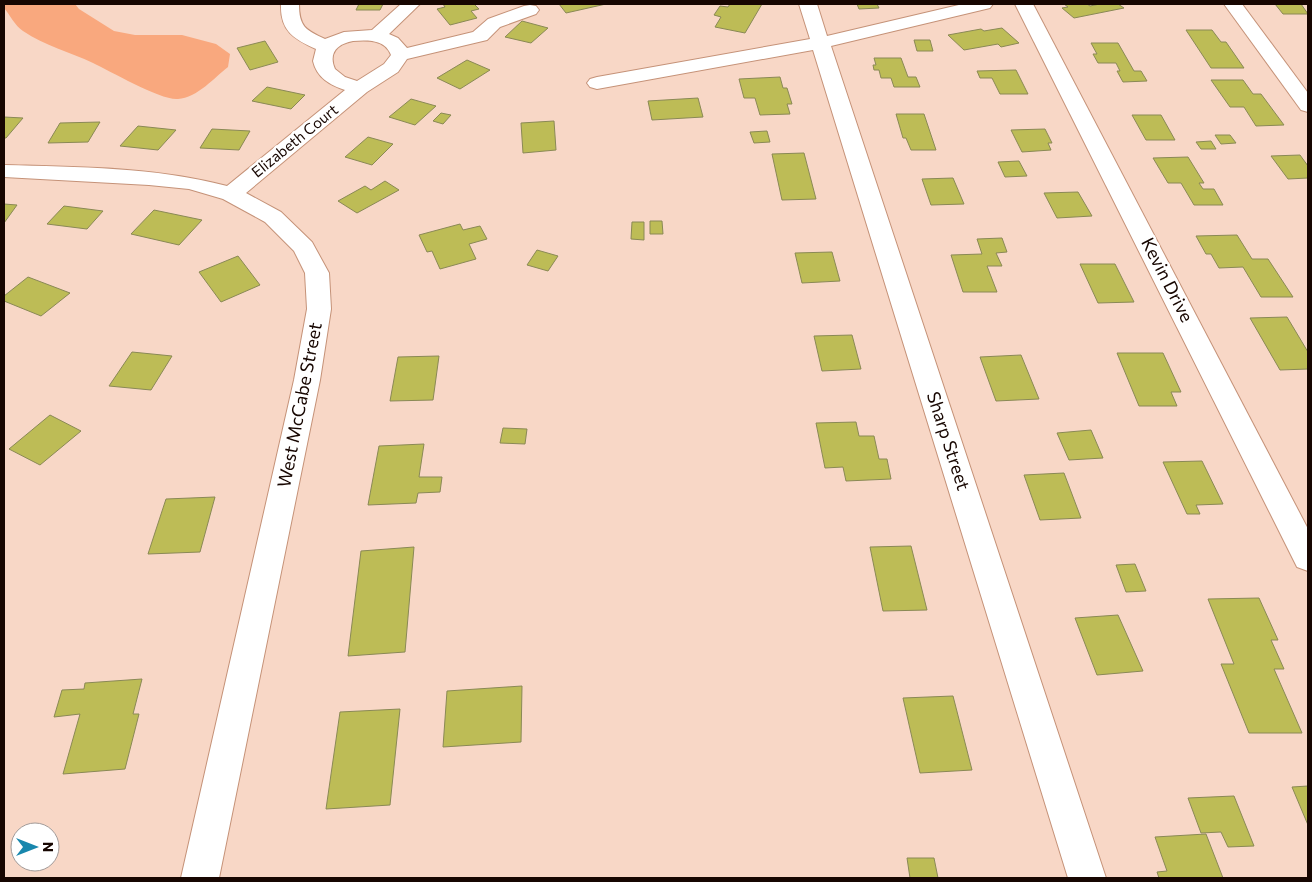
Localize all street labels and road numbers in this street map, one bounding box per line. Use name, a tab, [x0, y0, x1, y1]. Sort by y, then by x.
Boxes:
street label: Elizabeth Court	[248, 100, 341, 181]
street label: Kevin Drive	[1137, 234, 1199, 325]
street label: West McCabe Street	[272, 320, 326, 489]
street label: Sharp Street	[923, 389, 975, 493]

